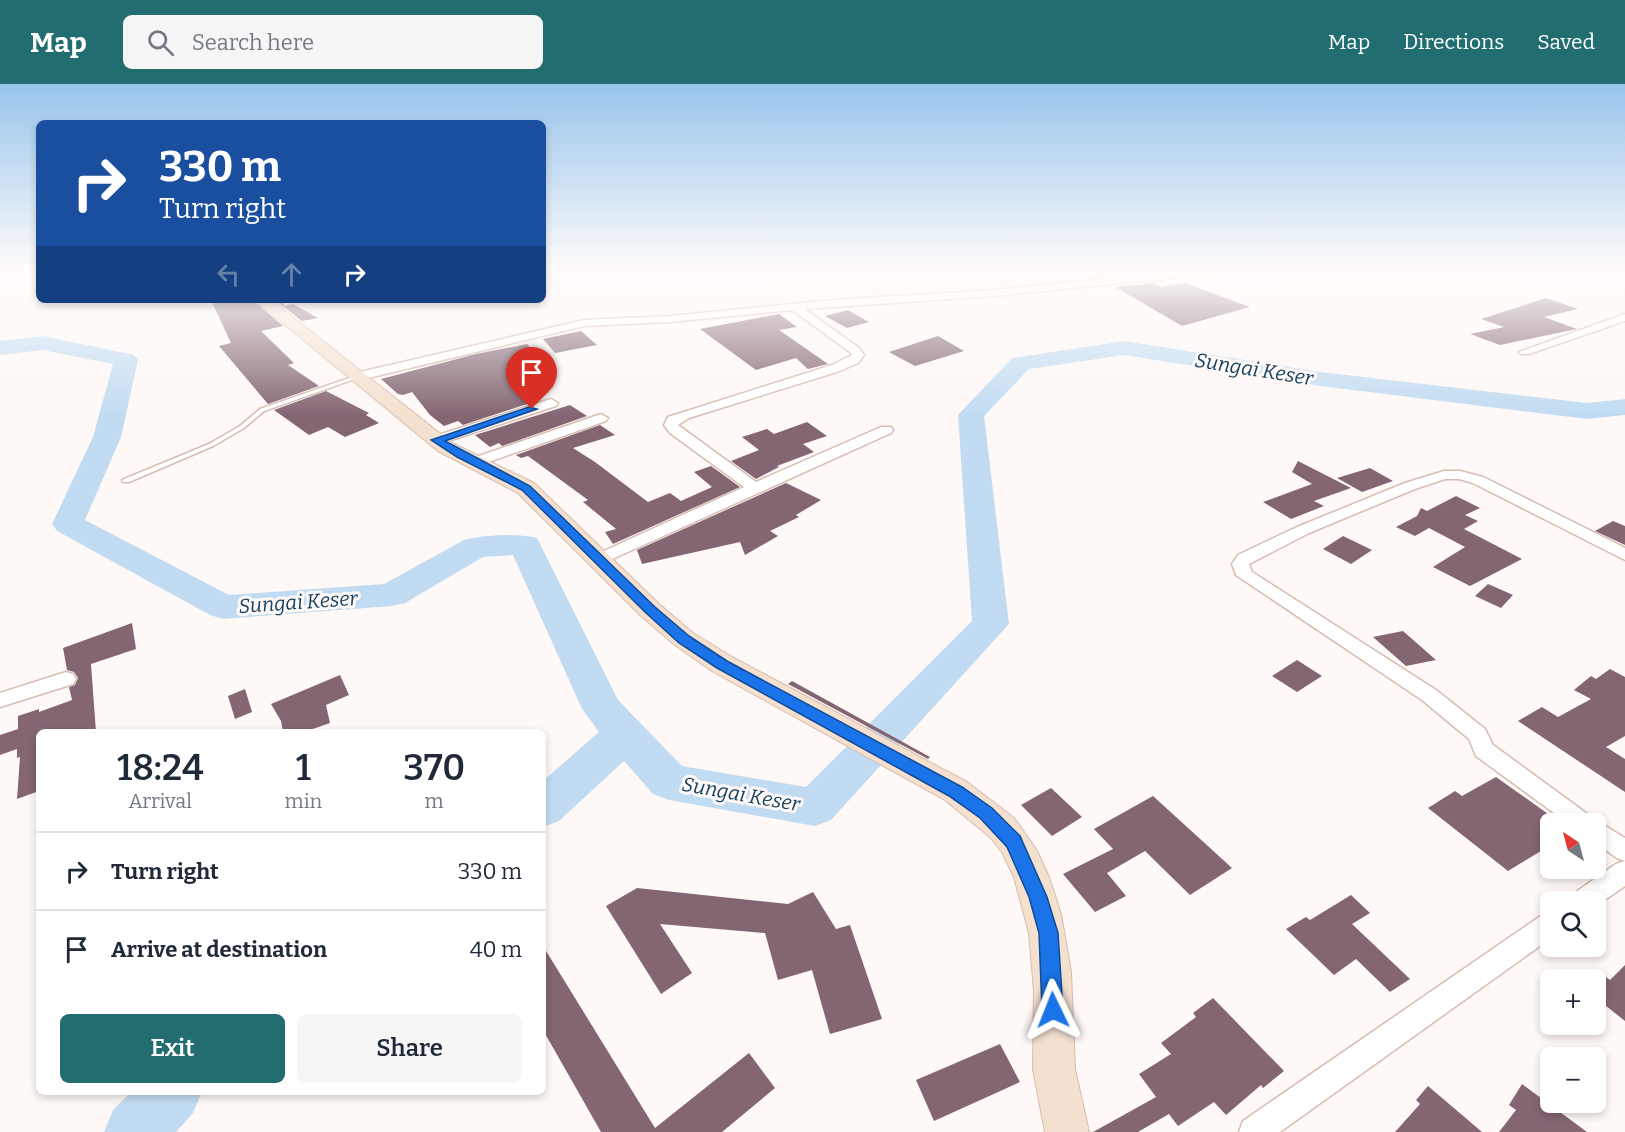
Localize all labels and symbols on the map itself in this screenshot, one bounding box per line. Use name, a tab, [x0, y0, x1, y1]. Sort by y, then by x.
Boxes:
pin	[506, 347, 557, 409]
water label: Sungai Keser	[1193, 348, 1316, 390]
water label: Sungai Keser	[238, 586, 359, 618]
water label: Sungai Keser	[680, 772, 803, 816]
north arrow	[1540, 813, 1606, 879]
position arrow	[1021, 978, 1085, 1042]

